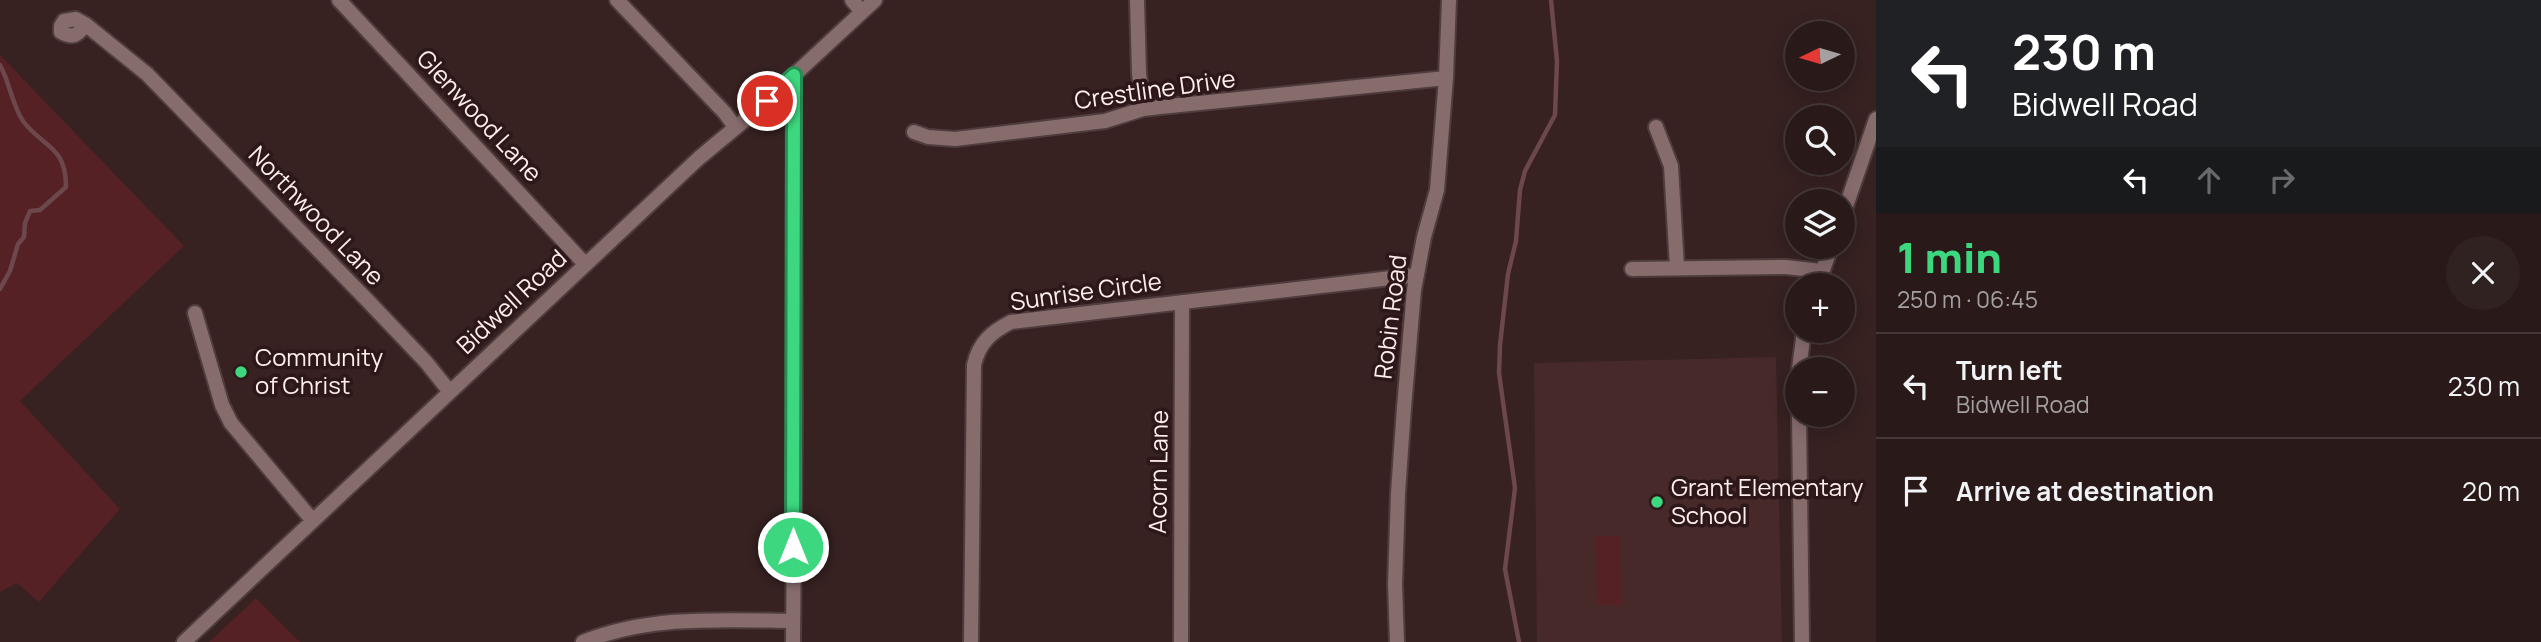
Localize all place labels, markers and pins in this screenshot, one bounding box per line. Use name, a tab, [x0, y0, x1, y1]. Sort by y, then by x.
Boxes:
pin	[737, 71, 797, 131]
place label: Community of Christ	[255, 340, 383, 401]
marker: Community of Christ	[233, 364, 249, 380]
place label: Grant Elementary School	[1671, 470, 1864, 531]
marker: Grant Elementary School	[1649, 494, 1665, 510]

